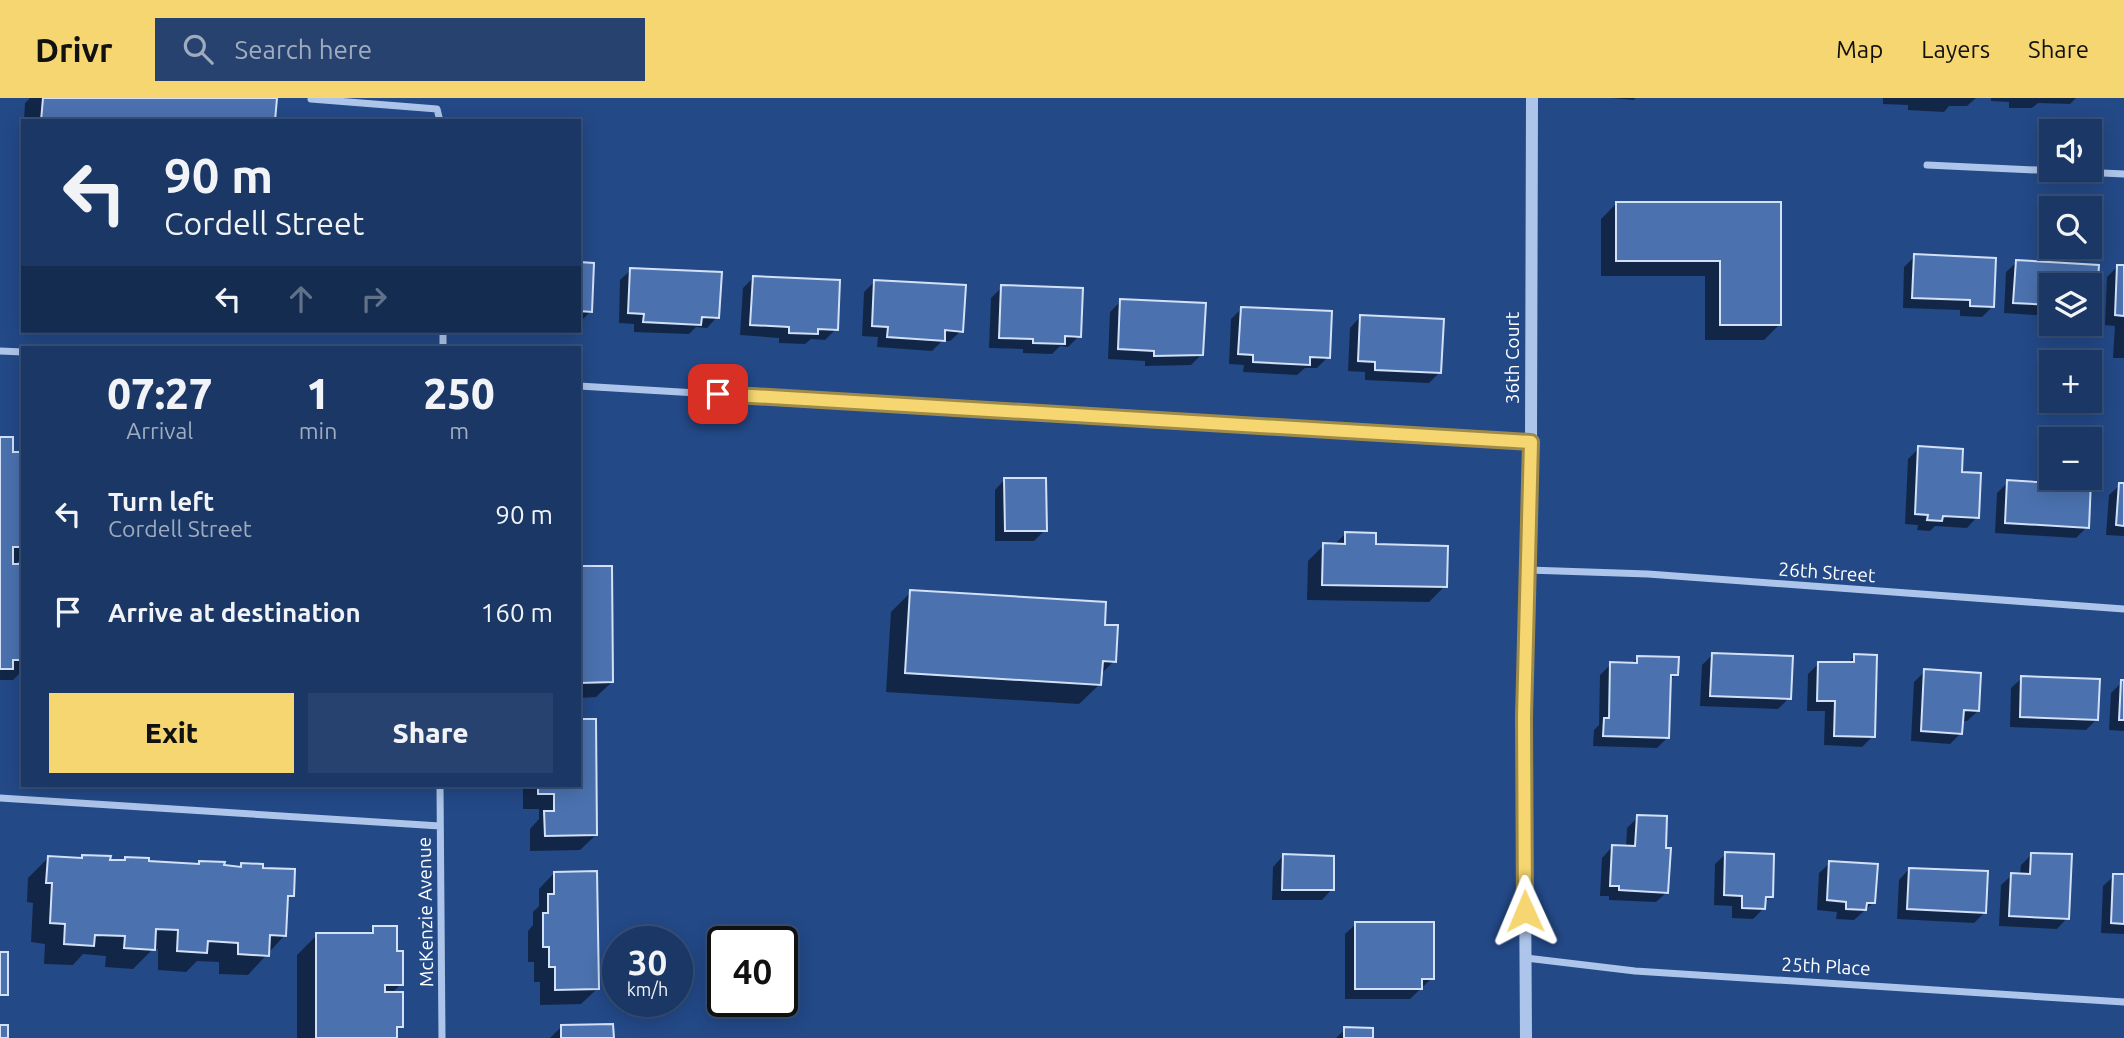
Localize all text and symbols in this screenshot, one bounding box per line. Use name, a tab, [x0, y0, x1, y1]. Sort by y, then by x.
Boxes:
search box	[155, 18, 645, 81]
icon: search	[179, 30, 217, 68]
text: Drivr	[35, 31, 113, 68]
text: Search here	[235, 35, 372, 64]
text: Map	[1836, 36, 1883, 63]
text: Layers	[1921, 36, 1990, 63]
text: Share	[2028, 36, 2089, 63]
map controls	[2039, 119, 2102, 490]
button: sound	[2039, 119, 2102, 182]
icon: left	[49, 147, 140, 238]
text: 90 m	[164, 147, 273, 202]
button: search	[2039, 196, 2102, 259]
text: Cordell Street	[164, 205, 364, 241]
button: layers	[2039, 273, 2102, 336]
icon: left	[209, 280, 247, 318]
icon: ahead	[282, 280, 320, 318]
icon: right	[355, 280, 393, 318]
street label: 36th Court	[1501, 311, 1523, 404]
button: +	[2039, 350, 2102, 413]
pin	[688, 364, 748, 424]
text: 07:27	[107, 370, 212, 417]
text: 1	[306, 370, 330, 417]
text: 250	[424, 370, 495, 417]
icon: arrive	[699, 375, 737, 413]
text: Arrival	[126, 418, 193, 443]
text: min	[299, 418, 337, 443]
text: m	[449, 418, 469, 443]
button: −	[2039, 427, 2102, 490]
text: Turn left	[108, 487, 214, 516]
icon: left	[49, 495, 87, 533]
text: 90 m	[495, 500, 553, 529]
text: Cordell Street	[108, 516, 252, 541]
street label: 26th Street	[1778, 558, 1877, 586]
icon: arrive	[49, 593, 87, 631]
text: Arrive at destination	[108, 598, 361, 627]
text: 160 m	[481, 598, 553, 627]
button: Exit	[49, 693, 294, 773]
button: Share	[308, 693, 553, 773]
street label: McKenzie Avenue	[413, 837, 437, 987]
position arrow	[1488, 874, 1562, 948]
speed limit sign: 40	[707, 926, 798, 1017]
text: 30	[628, 942, 667, 982]
street label: 25th Place	[1781, 953, 1871, 979]
text: km/h	[627, 979, 668, 999]

